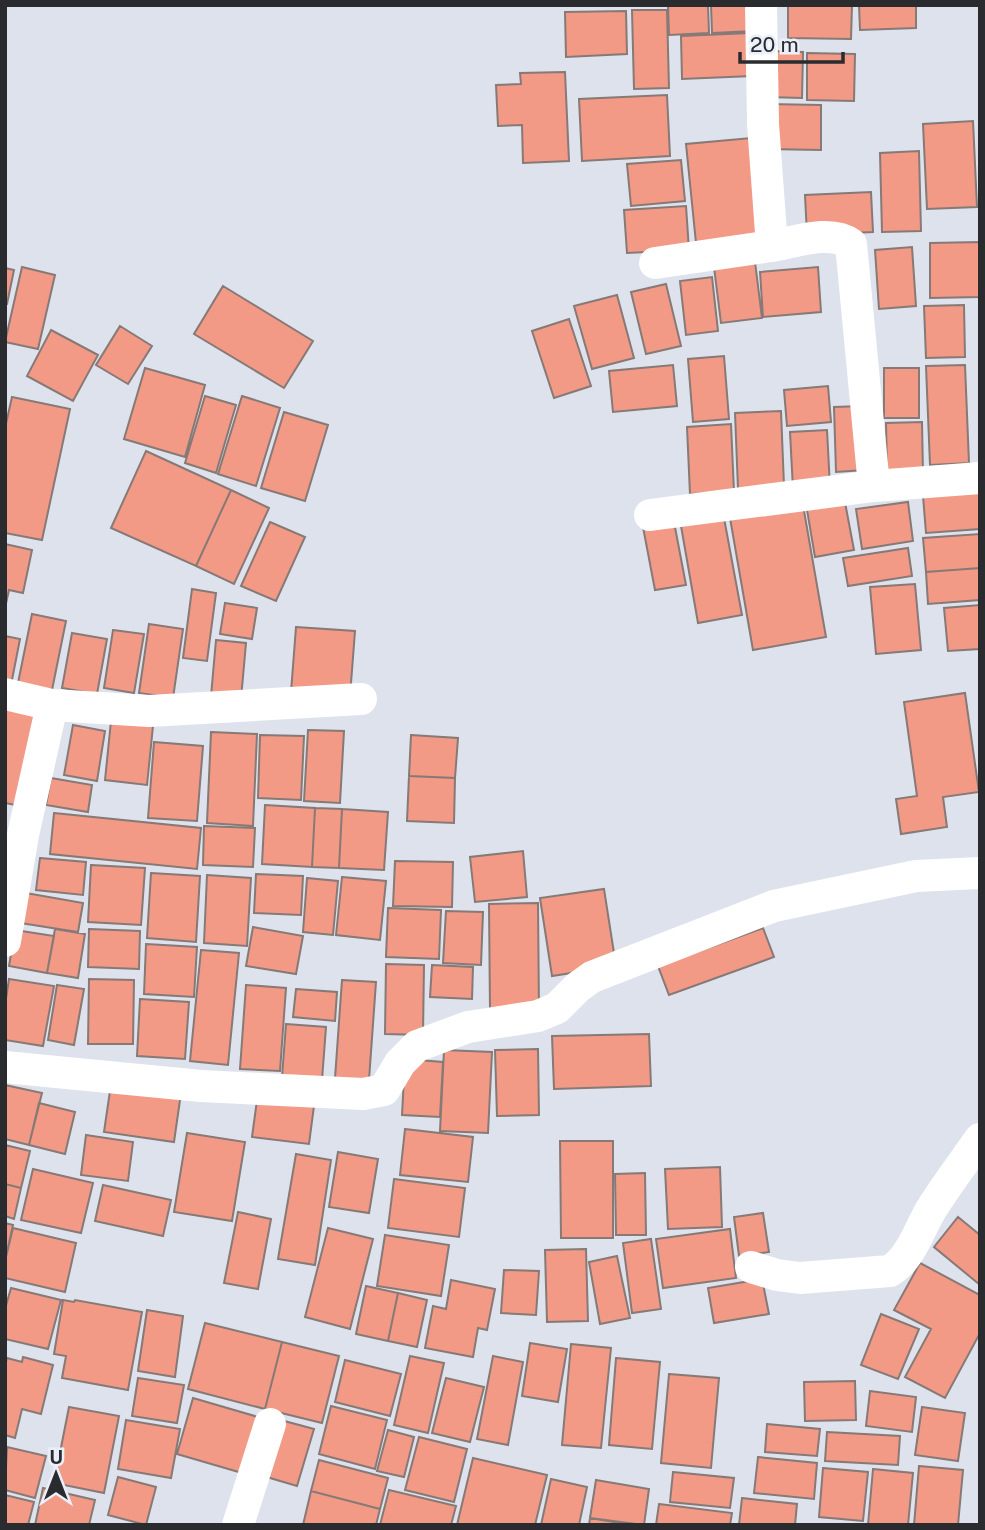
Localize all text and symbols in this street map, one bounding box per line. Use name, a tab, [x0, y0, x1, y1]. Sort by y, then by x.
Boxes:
scale bar	[740, 21, 843, 65]
text: 20 m	[750, 32, 799, 57]
north arrow	[21, 1439, 91, 1509]
text: U	[49, 1446, 63, 1468]

